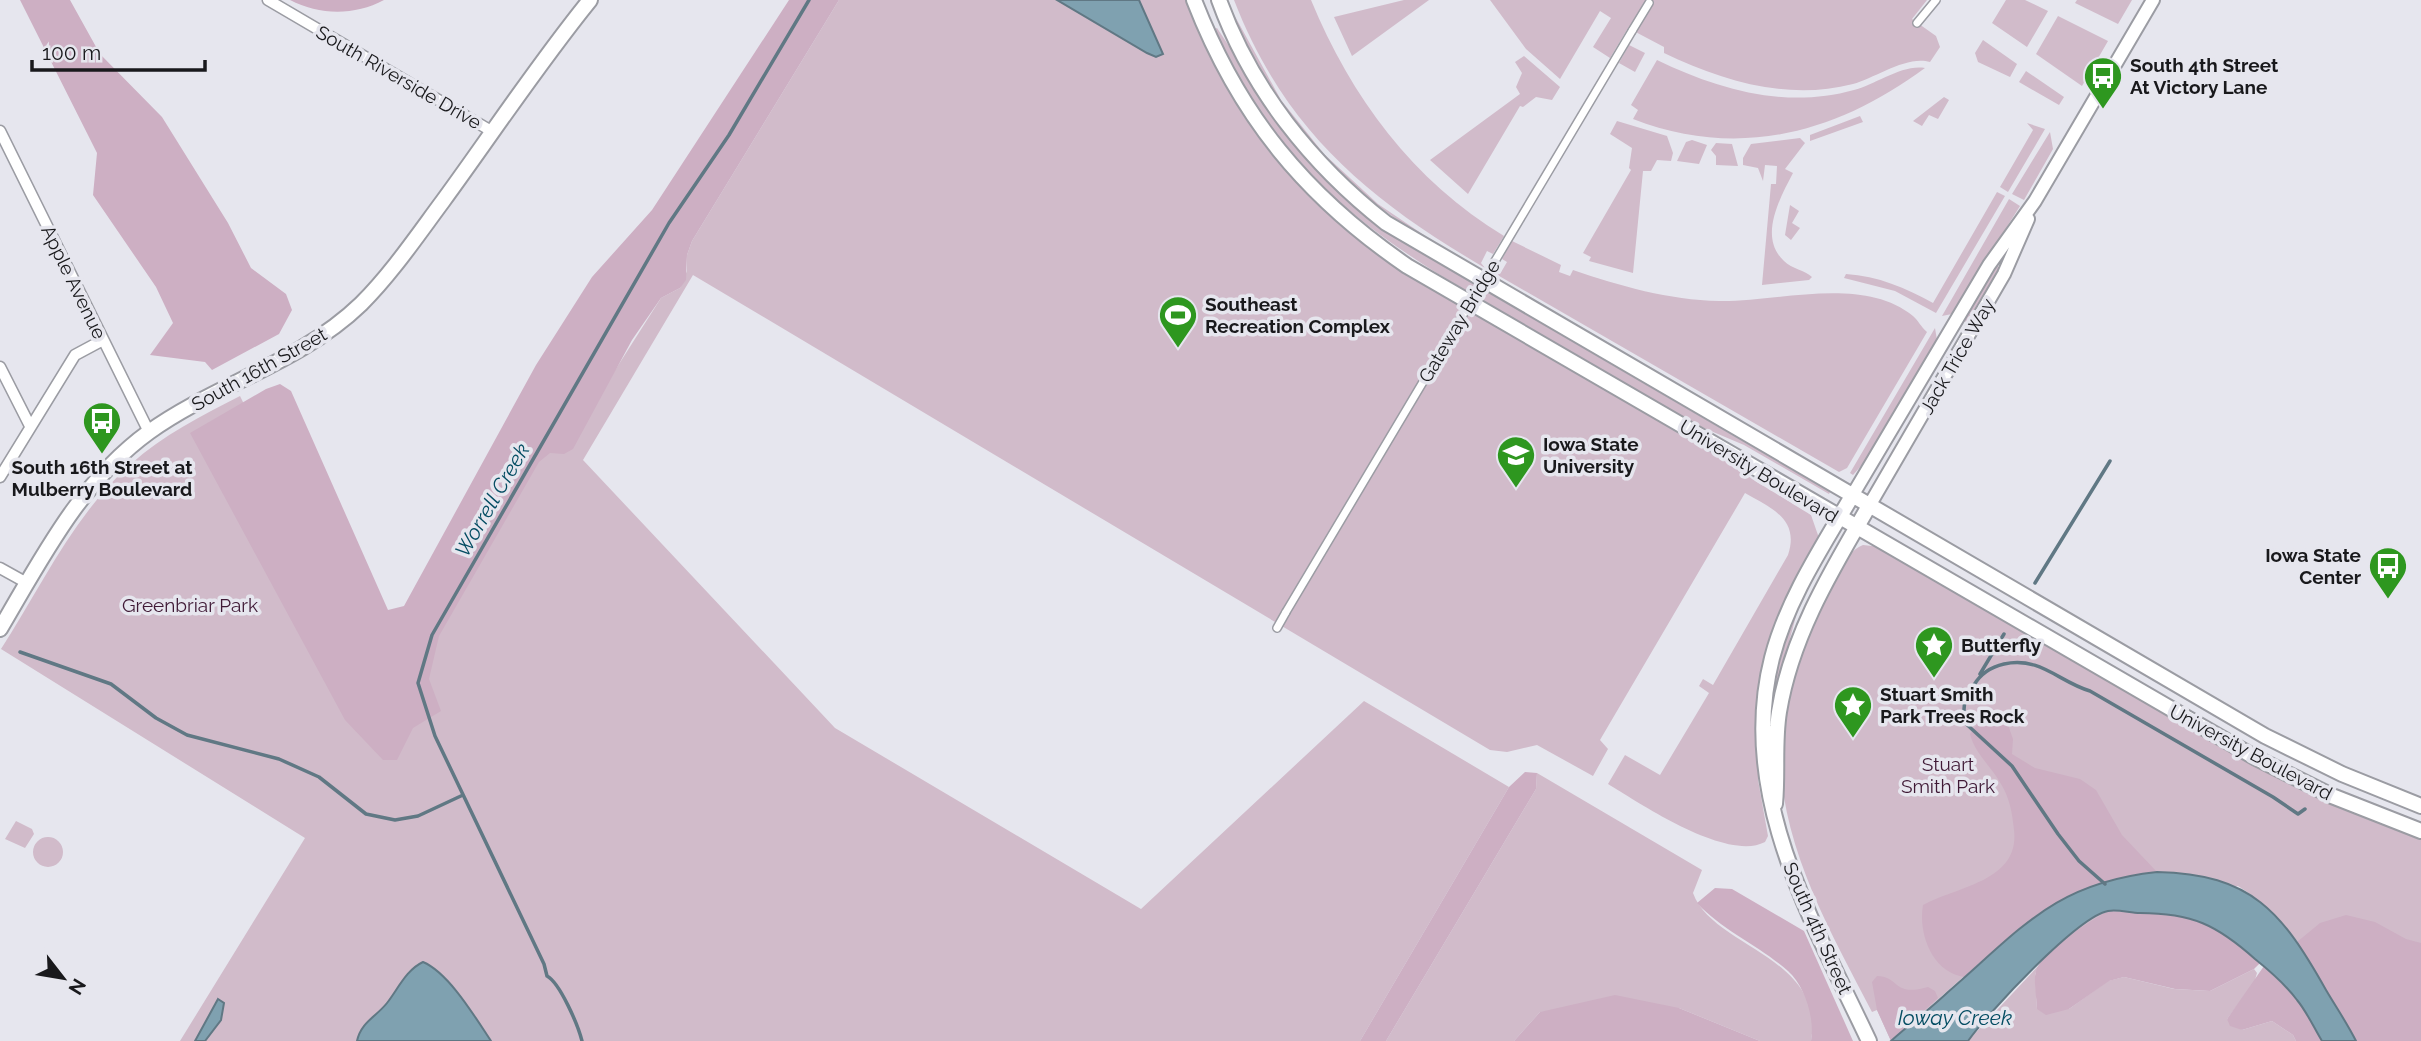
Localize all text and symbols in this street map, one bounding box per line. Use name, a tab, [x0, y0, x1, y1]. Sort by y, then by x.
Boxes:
street label: South Riverside Drive	[313, 21, 485, 133]
scale bar	[32, 28, 205, 72]
text: 100 m	[42, 40, 101, 65]
place label: South 4th Street At Victory Lane	[2130, 54, 2279, 98]
bus stop icon: South 4th Street At Victory Lane	[2082, 55, 2124, 110]
street label: Apple Avenue	[37, 222, 111, 342]
street label: Gateway Bridge	[1414, 256, 1504, 386]
place label: Southeast Recreation Complex	[1205, 293, 1391, 337]
sports icon: Southeast Recreation Complex	[1157, 294, 1199, 349]
street label: Jack Trice Way	[1915, 294, 1999, 418]
street label: South 16th Street	[188, 322, 331, 415]
bus stop icon: South 16th Street at Mulberry Boulevard	[81, 400, 123, 455]
street label: University Boulevard	[1676, 415, 1842, 527]
place label: Iowa State University	[1543, 433, 1639, 477]
school or university icon: Iowa State University	[1495, 434, 1537, 489]
water label: Worrell Creek	[449, 439, 535, 561]
place label: South 16th Street at Mulberry Boulevard	[11, 456, 193, 500]
place label: Iowa State Center	[2265, 544, 2362, 588]
bus stop icon: Iowa State Center	[2367, 545, 2409, 600]
park label: Greenbriar Park	[122, 594, 258, 616]
place icon: Butterfly	[1913, 624, 1955, 679]
place label: Butterfly	[1961, 634, 2042, 656]
place label: Stuart Smith Park Trees Rock	[1880, 683, 2025, 727]
place icon: Stuart Smith Park Trees Rock	[1832, 684, 1874, 739]
street label: University Boulevard	[2166, 700, 2336, 804]
park label: Stuart Smith Park	[1901, 753, 1995, 797]
street label: South 4th Street	[1779, 859, 1857, 998]
north arrow	[28, 943, 98, 1013]
text: N	[64, 975, 91, 999]
water label: Ioway Creek	[1898, 1005, 2012, 1030]

